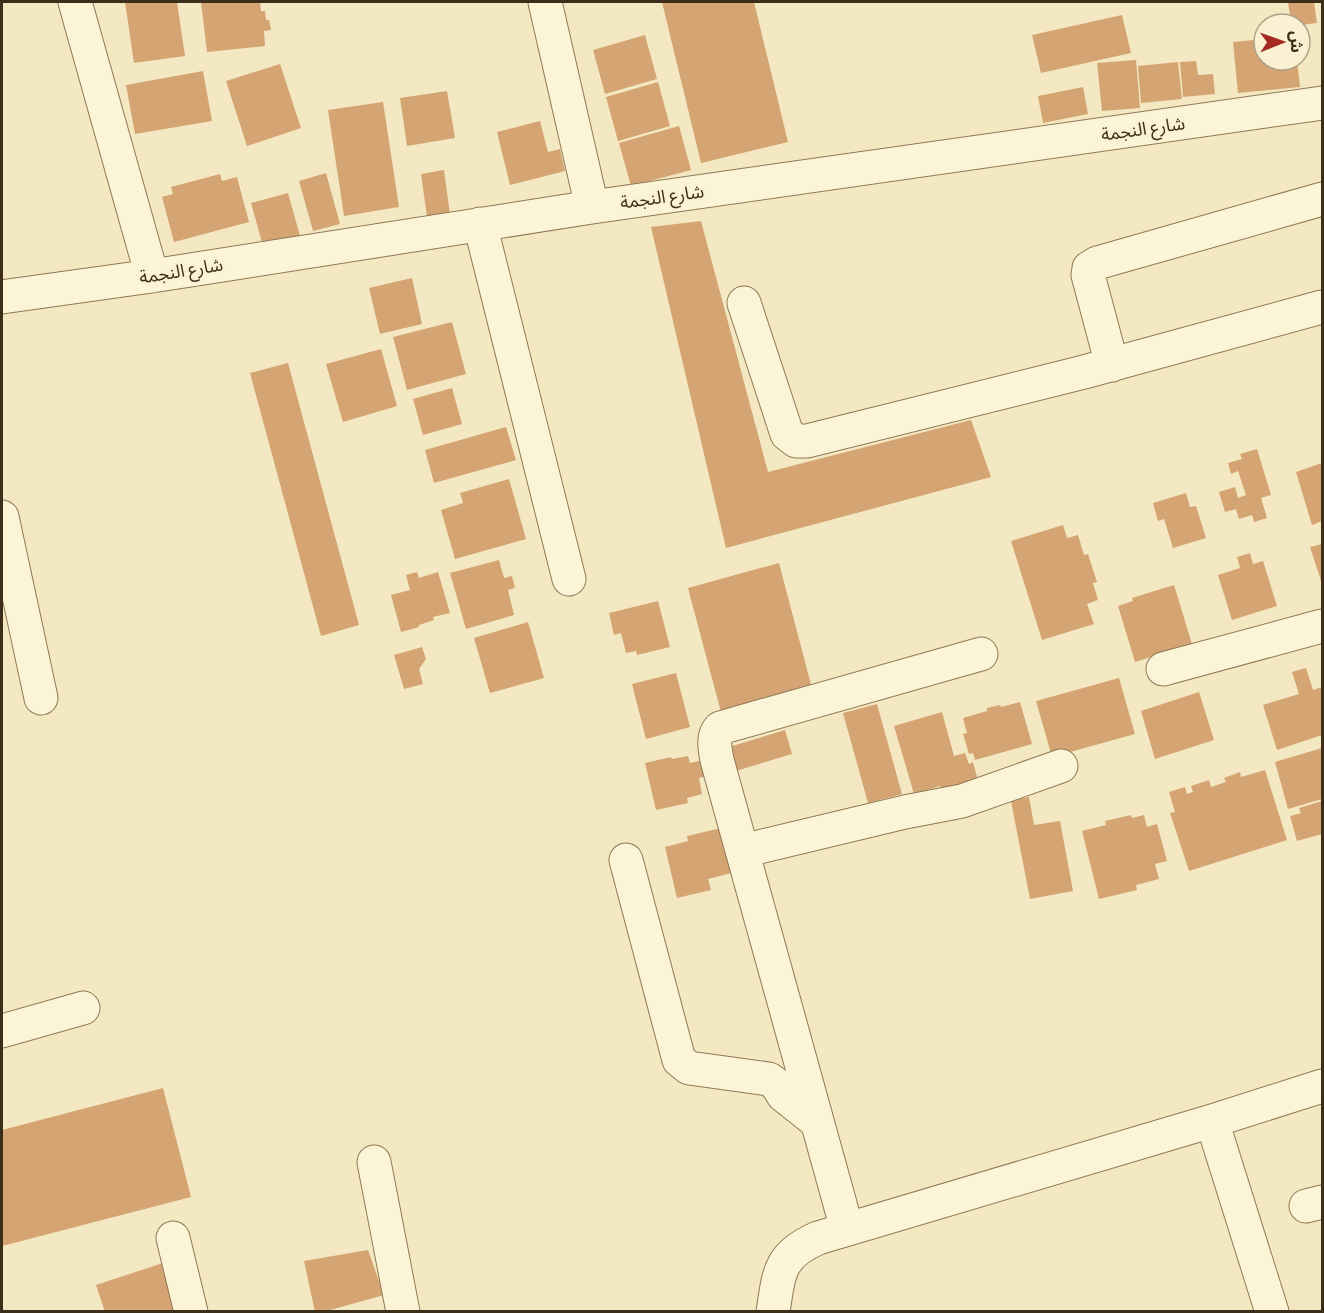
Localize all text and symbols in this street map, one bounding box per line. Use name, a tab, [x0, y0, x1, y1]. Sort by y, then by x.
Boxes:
north arrow	[1252, 12, 1312, 72]
text: ش	[1287, 31, 1306, 53]
street label: شارع النجمة	[1100, 112, 1187, 149]
street label: شارع النجمة	[619, 180, 706, 217]
street label: شارع النجمة	[138, 254, 225, 291]

